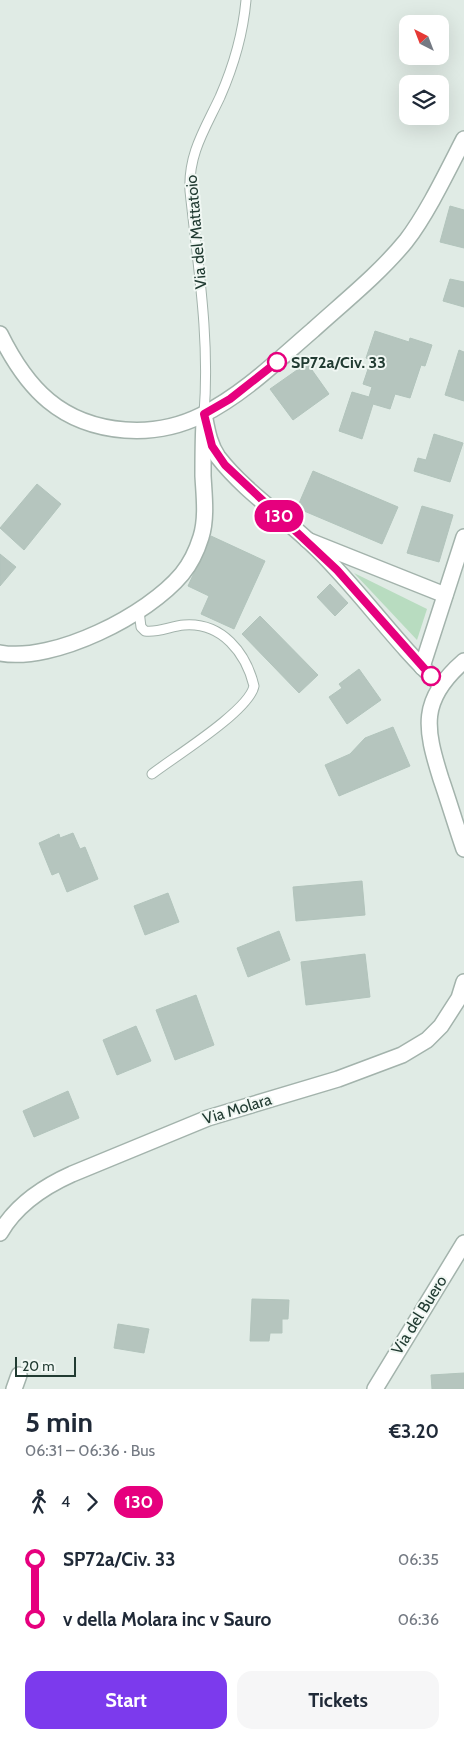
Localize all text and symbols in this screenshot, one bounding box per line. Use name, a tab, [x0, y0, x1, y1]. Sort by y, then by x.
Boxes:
north arrow	[399, 15, 449, 65]
map controls	[399, 15, 449, 125]
button: layers	[399, 75, 449, 125]
street label: Via del Mattatoio	[182, 174, 210, 290]
marker: SP72a/Civ. 33	[267, 352, 287, 372]
place label: SP72a/Civ. 33	[291, 353, 386, 372]
line badge: 130	[250, 500, 308, 532]
text: 130	[264, 505, 294, 527]
unlabelled marker	[421, 666, 441, 686]
street label: Via Molara	[200, 1089, 274, 1128]
street label: Via del Buero	[387, 1272, 451, 1358]
scale bar	[15, 1354, 76, 1377]
text: 20 m	[22, 1357, 55, 1375]
text: 5 min	[25, 1405, 93, 1439]
text: €3.20	[389, 1420, 439, 1443]
text: 06:31 – 06:36 · Bus	[25, 1441, 155, 1460]
icon: walk	[25, 1488, 53, 1516]
icon: forward	[78, 1488, 106, 1516]
text: 130	[124, 1491, 153, 1513]
text: 4	[61, 1492, 70, 1511]
text: SP72a/Civ. 33	[63, 1548, 176, 1571]
text: 06:35	[398, 1550, 439, 1569]
text: v della Molara inc v Sauro	[63, 1608, 271, 1631]
text: 06:36	[398, 1610, 439, 1629]
button: Start	[25, 1671, 227, 1729]
button: Tickets	[237, 1671, 439, 1729]

